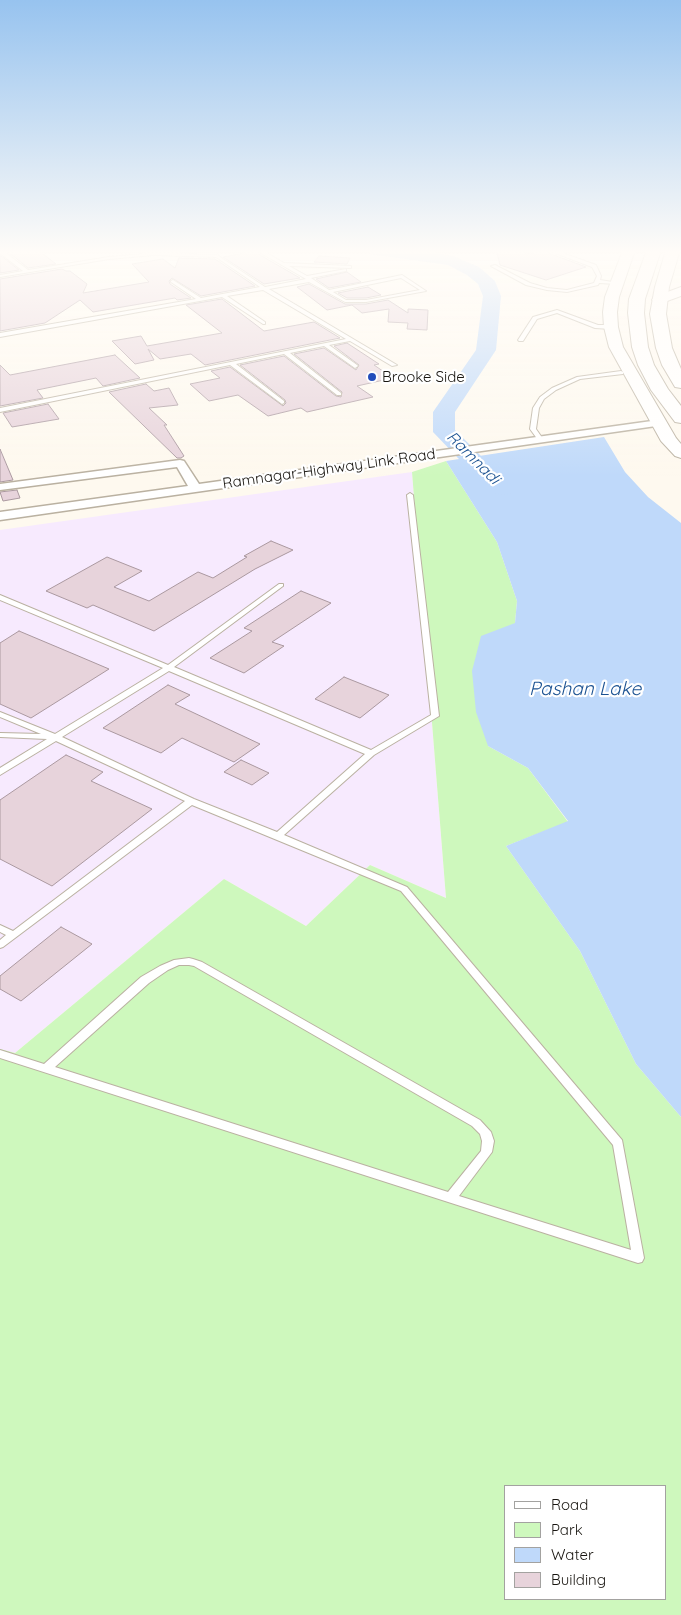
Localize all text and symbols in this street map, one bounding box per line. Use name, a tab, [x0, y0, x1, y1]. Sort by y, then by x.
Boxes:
place label: Brooke Side	[382, 368, 465, 386]
marker: Brooke Side	[366, 371, 378, 383]
water label: Ramnadi	[442, 427, 504, 489]
street label: Ramnagar-Highway Link Road	[221, 445, 437, 493]
water label: Pashan Lake	[529, 678, 641, 700]
legend	[503, 1485, 666, 1600]
text: Road	[551, 1495, 588, 1514]
text: Park	[551, 1520, 583, 1539]
text: Water	[551, 1545, 594, 1564]
text: Building	[551, 1570, 606, 1589]

